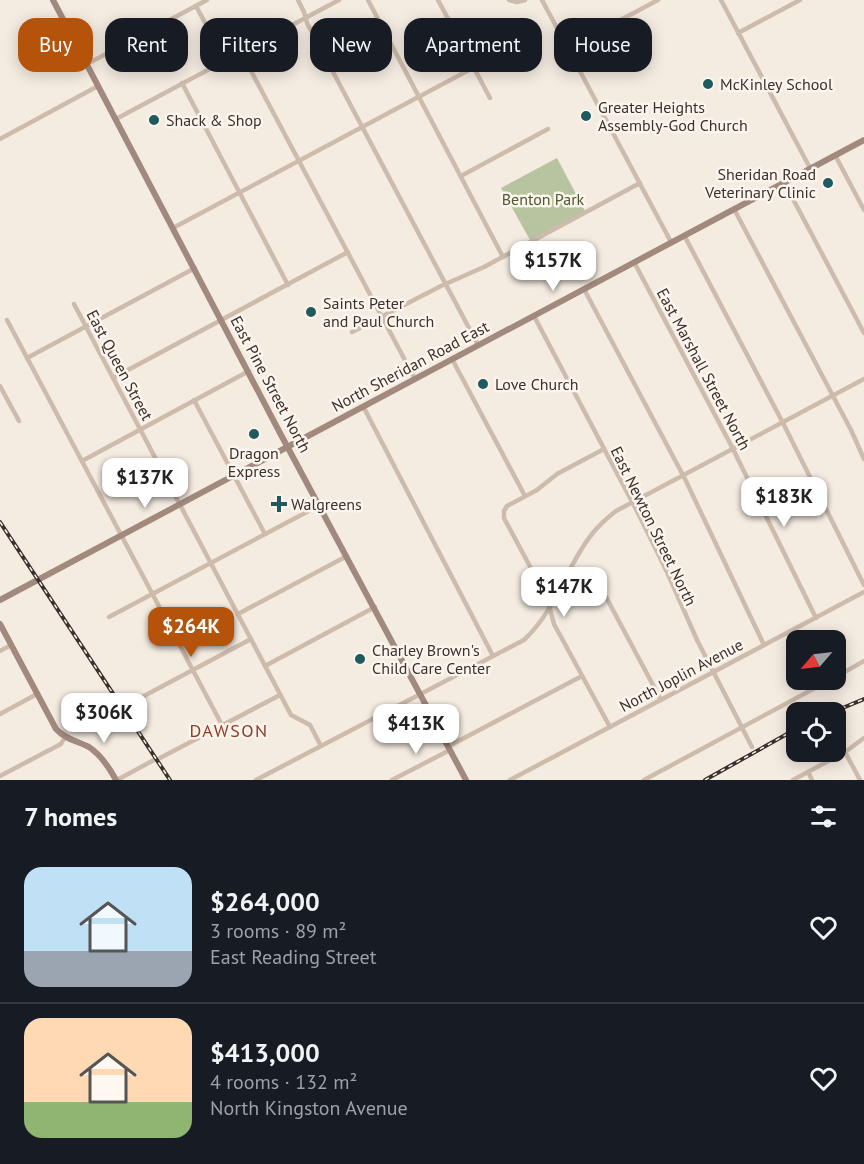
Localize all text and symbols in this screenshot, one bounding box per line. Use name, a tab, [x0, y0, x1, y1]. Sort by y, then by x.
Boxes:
chip: Buy	[18, 18, 93, 72]
chip: Rent	[105, 18, 188, 72]
chip: Filters	[200, 18, 298, 72]
chip: New	[310, 18, 392, 72]
chip: Apartment	[404, 18, 542, 72]
chip: House	[554, 18, 652, 72]
place label: McKinley School	[720, 74, 833, 94]
marker: McKinley School	[701, 77, 715, 91]
place label: Greater Heights Assembly-God Church	[598, 97, 748, 135]
marker: Greater Heights Assembly-God Church	[579, 109, 593, 123]
place label: Shack & Shop	[166, 110, 262, 130]
marker: Shack & Shop	[147, 113, 161, 127]
place label: Sheridan Road Veterinary Clinic	[704, 164, 816, 202]
marker: Sheridan Road Veterinary Clinic	[821, 176, 835, 190]
park label: Benton Park	[502, 189, 585, 209]
pin: $157K	[511, 241, 595, 292]
text: $157K	[524, 247, 582, 273]
street label: East Marshall Street North	[653, 285, 755, 453]
place label: Saints Peter and Paul Church	[323, 293, 434, 331]
marker: Saints Peter and Paul Church	[304, 305, 318, 319]
street label: East Queen Street	[82, 306, 158, 424]
street label: East Pine Street North	[227, 312, 315, 456]
street label: North Sheridan Road East	[328, 316, 493, 416]
place label: Love Church	[495, 374, 579, 394]
marker: Love Church	[476, 377, 490, 391]
marker: Dragon Express	[247, 427, 261, 441]
place label: Dragon Express	[228, 443, 281, 481]
street label: East Newton Street North	[607, 443, 701, 609]
pin: $137K	[103, 458, 187, 509]
text: $137K	[116, 464, 174, 490]
pin: $183K	[742, 477, 826, 528]
text: $183K	[755, 483, 813, 509]
place label: Walgreens	[291, 494, 362, 514]
marker: Walgreens	[272, 497, 286, 511]
pin: $147K	[522, 567, 606, 618]
text: $147K	[535, 573, 593, 599]
pin: $264K	[149, 607, 233, 658]
text: $264K	[162, 613, 220, 639]
north arrow	[786, 630, 846, 690]
map controls	[786, 630, 846, 762]
street label: North Joplin Avenue	[616, 634, 746, 716]
place label: Charley Brown's Child Care Center	[372, 640, 491, 678]
marker: Charley Brown's Child Care Center	[353, 652, 367, 666]
pin: $306K	[62, 693, 146, 744]
text: $306K	[75, 699, 133, 725]
button: locate	[786, 702, 846, 762]
pin: $413K	[374, 704, 458, 755]
text: $413K	[387, 710, 445, 736]
district label: DAWSON	[189, 719, 269, 742]
text: 7 homes	[24, 800, 117, 833]
icon: filters	[807, 800, 840, 833]
text: $264,000	[210, 885, 320, 918]
icon: home	[72, 891, 144, 963]
icon: heart	[807, 911, 840, 944]
text: 3 rooms · 89 m²	[210, 918, 346, 944]
text: East Reading Street	[210, 944, 376, 970]
text: $413,000	[210, 1036, 320, 1069]
icon: home	[72, 1042, 144, 1114]
icon: heart	[807, 1062, 840, 1095]
text: 4 rooms · 132 m²	[210, 1069, 357, 1095]
text: North Kingston Avenue	[210, 1095, 408, 1121]

